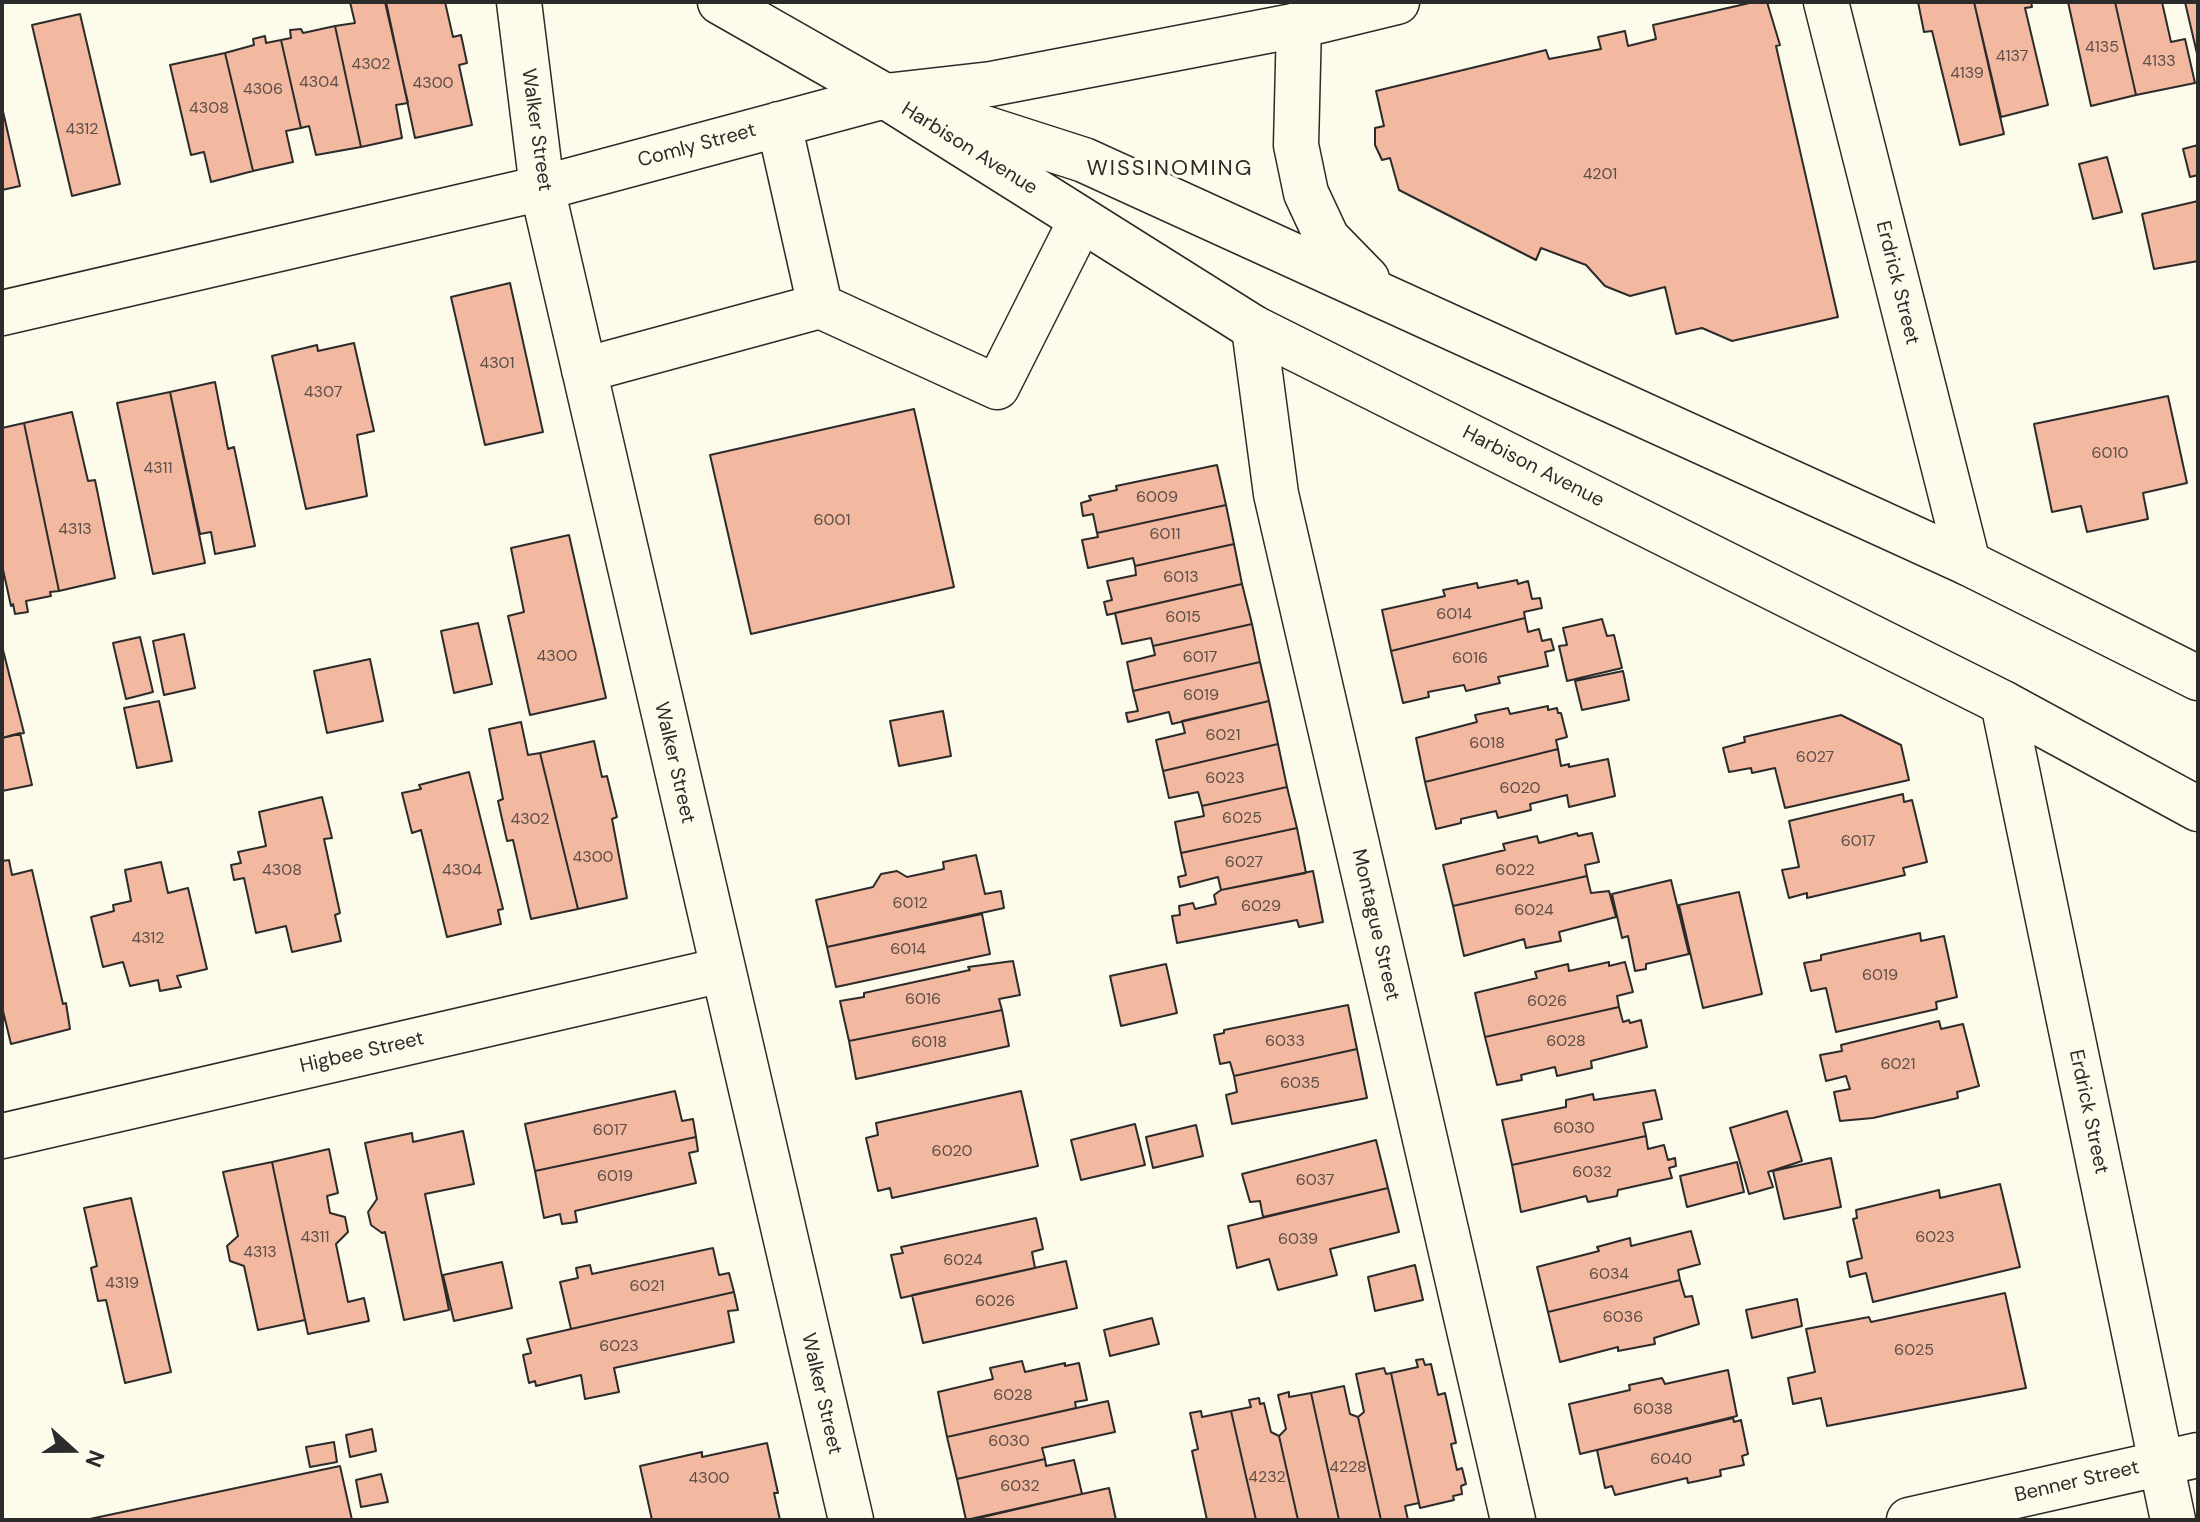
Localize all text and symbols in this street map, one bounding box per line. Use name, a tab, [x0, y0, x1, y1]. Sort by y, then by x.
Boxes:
house number: 4135	[2085, 38, 2119, 58]
house number: 4137	[1996, 47, 2028, 67]
house number: 4133	[2142, 52, 2176, 72]
house number: 4302	[351, 55, 391, 75]
house number: 4139	[1950, 64, 1984, 84]
street label: Walker Street	[515, 67, 557, 193]
house number: 4304	[299, 73, 339, 93]
house number: 4300	[412, 74, 454, 94]
house number: 4306	[243, 80, 283, 100]
street label: Harbison Avenue	[897, 98, 1041, 200]
house number: 4308	[189, 99, 229, 119]
street label: Comly Street	[635, 119, 759, 173]
house number: 4312	[65, 120, 99, 140]
district label: WISSINOMING	[1087, 156, 1253, 182]
house number: 4201	[1583, 165, 1617, 185]
street label: Erdrick Street	[1870, 219, 1924, 347]
house number: 4301	[479, 354, 515, 374]
house number: 4307	[304, 383, 342, 403]
street label: Harbison Avenue	[1458, 421, 1608, 513]
house number: 6010	[2092, 444, 2128, 464]
house number: 4311	[144, 459, 172, 479]
house number: 6009	[1136, 488, 1178, 508]
house number: 6001	[814, 511, 850, 531]
house number: 4313	[58, 520, 92, 540]
house number: 6011	[1150, 525, 1180, 545]
house number: 6013	[1163, 568, 1199, 588]
house number: 6014	[1436, 605, 1472, 625]
house number: 6015	[1165, 608, 1201, 628]
house number: 4300	[536, 647, 578, 667]
house number: 6017	[1183, 648, 1217, 668]
house number: 6016	[1452, 649, 1488, 669]
house number: 6019	[1183, 686, 1219, 706]
street label: Walker Street	[648, 700, 700, 826]
house number: 6021	[1205, 726, 1241, 746]
house number: 6018	[1469, 734, 1505, 754]
house number: 6027	[1796, 748, 1834, 768]
house number: 6023	[1205, 769, 1245, 789]
house number: 6020	[1500, 779, 1540, 799]
house number: 6025	[1222, 809, 1262, 829]
house number: 4302	[510, 810, 550, 830]
house number: 6017	[1841, 832, 1875, 852]
street label: Montague Street	[1346, 847, 1404, 1003]
house number: 4300	[572, 848, 614, 868]
house number: 6027	[1225, 853, 1263, 873]
house number: 4308	[262, 861, 302, 881]
house number: 4304	[442, 861, 482, 881]
house number: 6022	[1495, 861, 1535, 881]
house number: 6012	[892, 894, 928, 914]
house number: 6029	[1241, 897, 1281, 917]
house number: 6024	[1514, 901, 1554, 921]
house number: 4312	[131, 929, 165, 949]
house number: 6014	[890, 940, 926, 960]
house number: 6019	[1862, 966, 1898, 986]
house number: 6016	[905, 990, 941, 1010]
house number: 6026	[1527, 992, 1567, 1012]
street label: Higbee Street	[298, 1027, 426, 1079]
house number: 6033	[1265, 1032, 1305, 1052]
house number: 6028	[1546, 1032, 1586, 1052]
house number: 6018	[911, 1033, 947, 1053]
street label: Erdrick Street	[2063, 1048, 2113, 1176]
house number: 6021	[1880, 1055, 1916, 1075]
house number: 6035	[1280, 1074, 1320, 1094]
house number: 6030	[1553, 1119, 1595, 1139]
house number: 6017	[593, 1121, 627, 1141]
house number: 6020	[932, 1142, 972, 1162]
house number: 6032	[1572, 1163, 1612, 1183]
house number: 6019	[597, 1167, 633, 1187]
house number: 6037	[1296, 1171, 1334, 1191]
house number: 4311	[301, 1228, 329, 1248]
house number: 6023	[1915, 1228, 1955, 1248]
house number: 6039	[1278, 1230, 1318, 1250]
house number: 4313	[243, 1243, 277, 1263]
house number: 6024	[943, 1251, 983, 1271]
house number: 6034	[1589, 1265, 1629, 1285]
house number: 4319	[105, 1274, 139, 1294]
house number: 6021	[629, 1277, 665, 1297]
house number: 6026	[975, 1292, 1015, 1312]
house number: 6036	[1603, 1308, 1643, 1328]
street label: Walker Street	[795, 1331, 847, 1457]
house number: 6023	[599, 1337, 639, 1357]
house number: 6025	[1894, 1341, 1934, 1361]
house number: 6028	[993, 1386, 1033, 1406]
house number: 6038	[1633, 1400, 1673, 1420]
north arrow	[32, 1410, 112, 1490]
house number: 6030	[988, 1432, 1030, 1452]
text: N	[78, 1446, 111, 1471]
house number: 6040	[1650, 1450, 1692, 1470]
street label: Benner Street	[2012, 1456, 2142, 1508]
house number: 4228	[1329, 1458, 1367, 1478]
house number: 4232	[1248, 1468, 1286, 1488]
house number: 4300	[688, 1469, 730, 1489]
house number: 6032	[1000, 1477, 1040, 1497]

